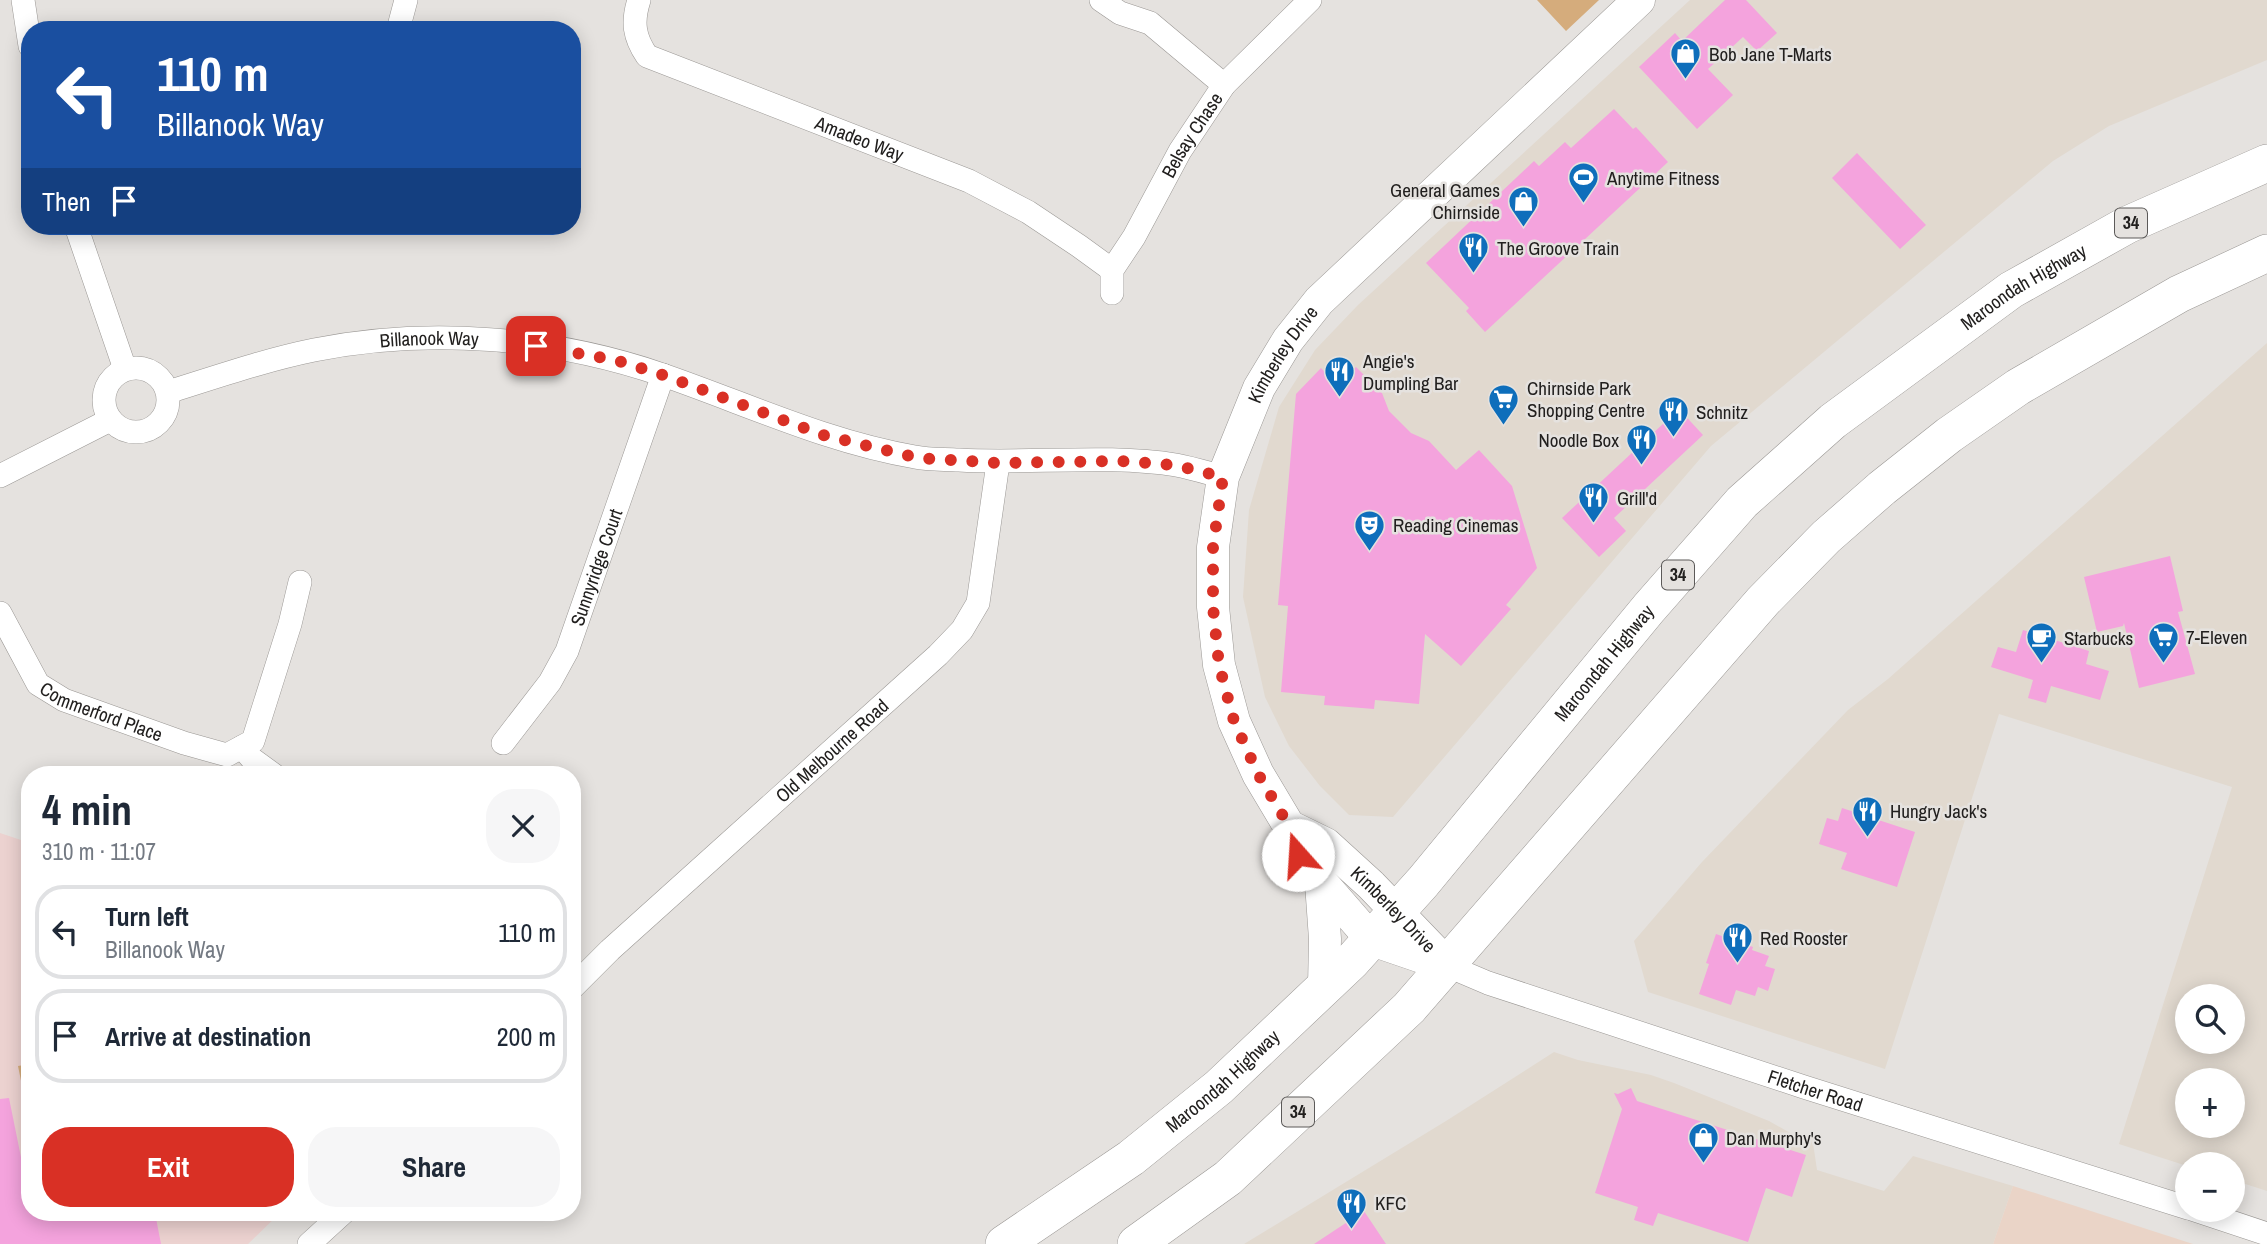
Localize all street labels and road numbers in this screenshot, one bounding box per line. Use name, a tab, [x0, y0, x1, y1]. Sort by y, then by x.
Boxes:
street label: Belsay Chase	[1155, 87, 1228, 182]
street label: Amadeo Way	[810, 109, 908, 168]
road number: 34	[2115, 208, 2147, 238]
street label: Maroondah Highway	[1955, 237, 2091, 336]
street label: Kimberley Drive	[1241, 300, 1324, 407]
street label: Billanook Way	[379, 325, 480, 353]
street label: Sunnyridge Court	[564, 505, 629, 629]
road number: 34	[1662, 560, 1694, 590]
street label: Maroondah Highway	[1548, 599, 1660, 727]
street label: Commerford Place	[35, 675, 166, 747]
street label: Old Melbourne Road	[770, 693, 894, 808]
street label: Kimberley Drive	[1345, 860, 1442, 958]
street label: Maroondah Highway	[1160, 1023, 1285, 1138]
street label: Fletcher Road	[1765, 1063, 1866, 1118]
road number: 34	[1282, 1098, 1314, 1126]

